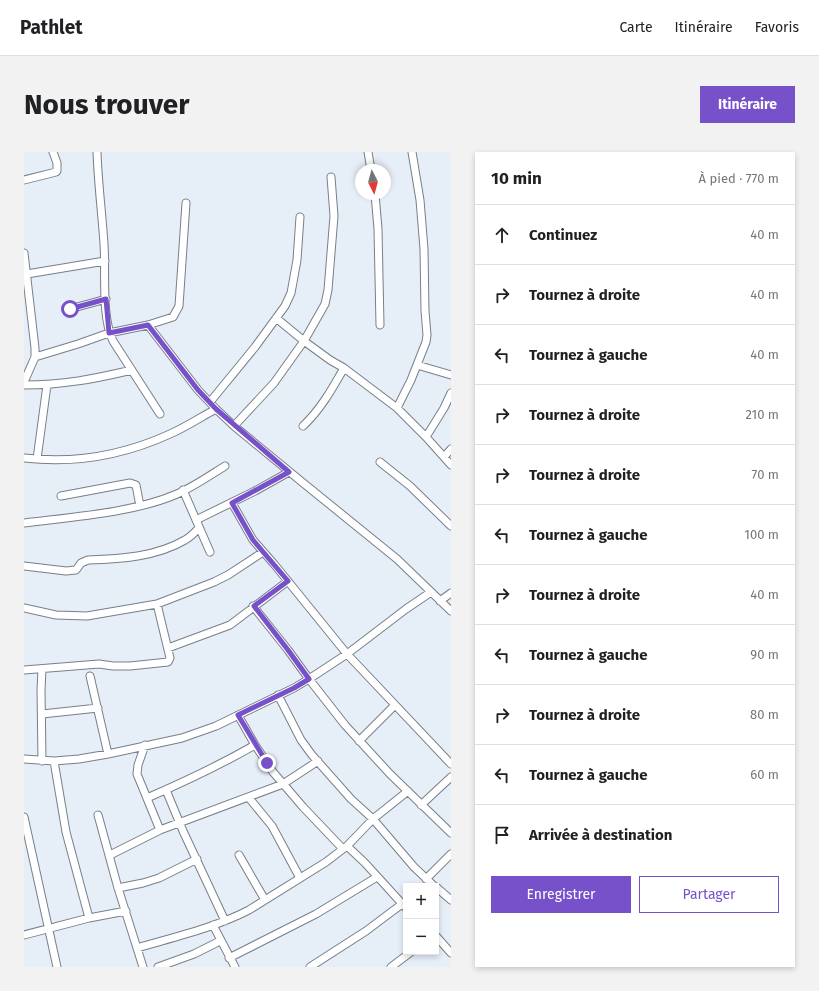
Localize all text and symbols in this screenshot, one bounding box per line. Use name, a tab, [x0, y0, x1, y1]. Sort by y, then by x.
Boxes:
text: Pathlet	[20, 16, 83, 39]
text: Carte	[619, 19, 653, 36]
text: Itinéraire	[675, 19, 733, 36]
text: Favoris	[755, 19, 799, 36]
button: Itinéraire	[700, 86, 795, 123]
text: Nous trouver	[24, 88, 189, 121]
north arrow	[355, 164, 391, 200]
text: 10 min	[491, 168, 542, 189]
text: À pied · 770 m	[699, 171, 779, 186]
icon: ahead	[491, 224, 513, 246]
text: Continuez	[529, 226, 597, 244]
text: 40 m	[750, 227, 779, 242]
icon: right	[491, 284, 513, 306]
text: Tournez à droite	[529, 286, 640, 304]
text: 40 m	[750, 287, 779, 302]
route start	[61, 300, 79, 318]
icon: left	[491, 344, 513, 366]
text: Tournez à gauche	[529, 346, 648, 364]
text: 40 m	[750, 347, 779, 362]
icon: right	[491, 404, 513, 426]
text: Tournez à droite	[529, 406, 640, 424]
text: 210 m	[745, 407, 779, 422]
icon: right	[491, 464, 513, 486]
text: Tournez à droite	[529, 466, 640, 484]
text: 70 m	[752, 467, 779, 482]
icon: left	[491, 524, 513, 546]
text: Tournez à gauche	[529, 526, 648, 544]
text: 100 m	[744, 527, 779, 542]
icon: right	[491, 584, 513, 606]
text: Tournez à droite	[529, 586, 640, 604]
text: 40 m	[750, 587, 779, 602]
icon: left	[491, 644, 513, 666]
text: Tournez à gauche	[529, 646, 648, 664]
text: 90 m	[750, 647, 779, 662]
icon: right	[491, 704, 513, 726]
text: Tournez à droite	[529, 706, 640, 724]
text: 80 m	[750, 707, 779, 722]
route end	[258, 754, 276, 772]
icon: left	[491, 764, 513, 786]
text: Tournez à gauche	[529, 766, 648, 784]
text: 60 m	[750, 767, 779, 782]
icon: arrive	[491, 824, 513, 846]
text: Arrivée à destination	[529, 826, 672, 844]
button: Enregistrer	[491, 876, 631, 913]
button: Partager	[639, 876, 779, 913]
map controls	[403, 883, 439, 955]
button: +	[403, 883, 439, 919]
button: −	[403, 919, 439, 955]

